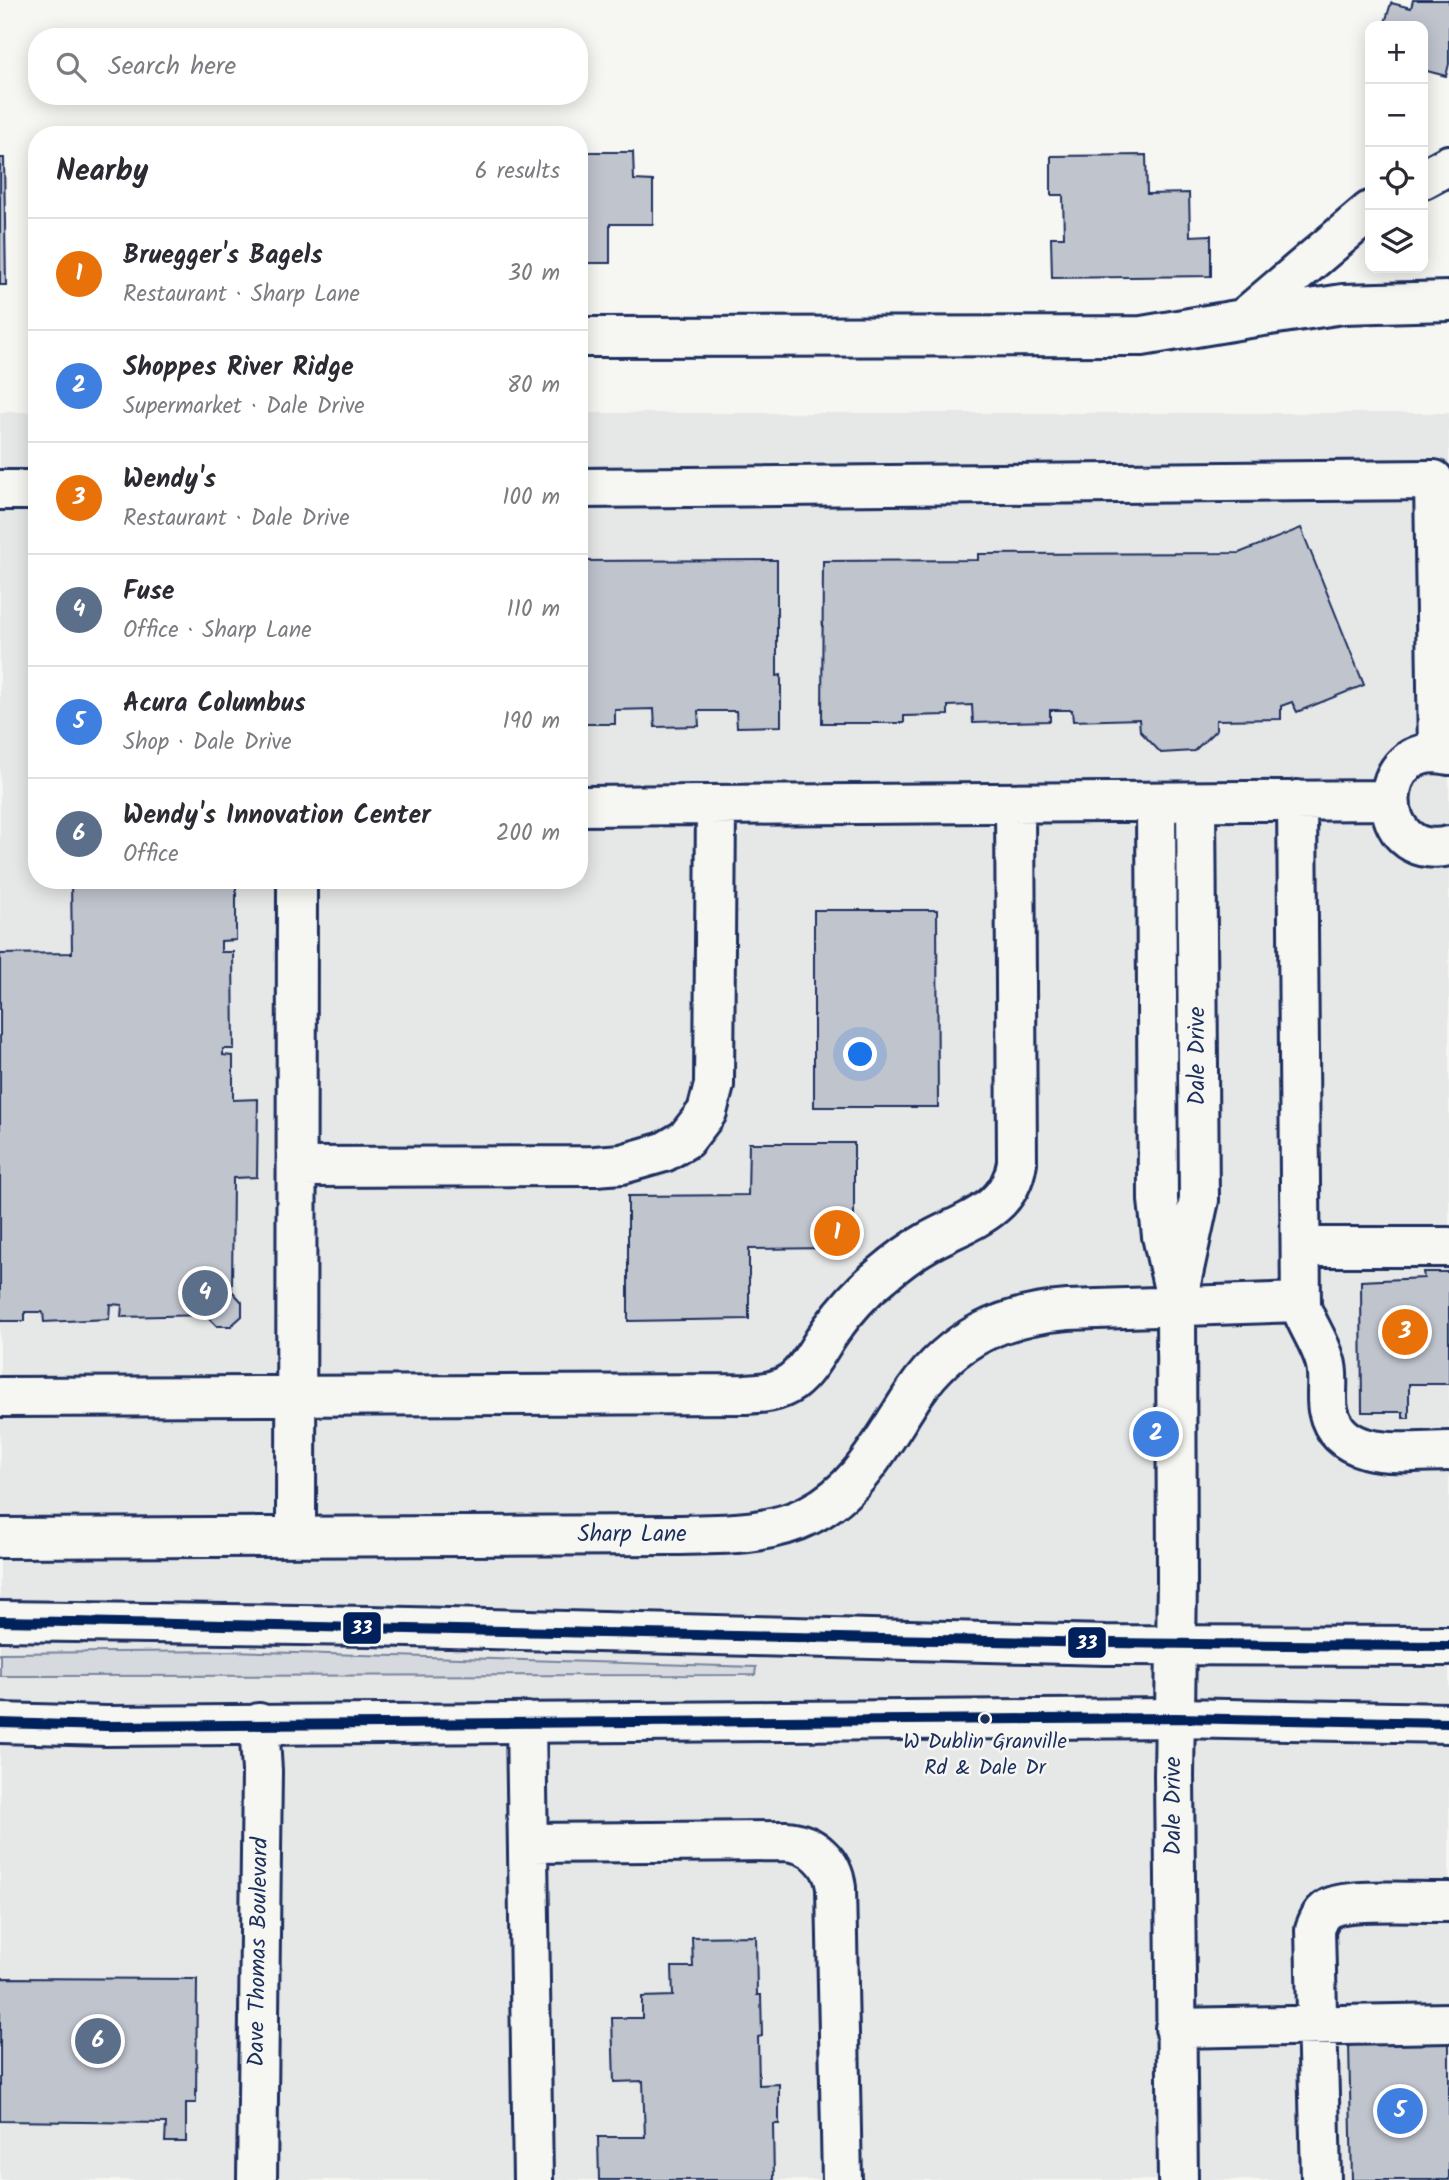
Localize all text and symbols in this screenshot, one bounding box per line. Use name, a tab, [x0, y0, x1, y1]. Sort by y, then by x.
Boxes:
map controls	[1365, 21, 1428, 273]
button: +	[1365, 21, 1428, 84]
search box	[28, 28, 588, 105]
text: Search here	[108, 46, 236, 88]
icon: search	[52, 48, 90, 86]
button: −	[1365, 84, 1428, 147]
button: locate	[1365, 147, 1428, 210]
text: Nearby	[56, 148, 148, 196]
text: 6 results	[475, 154, 560, 190]
button: layers	[1365, 210, 1428, 273]
text: Bruegger's Bagels	[123, 235, 323, 277]
text: 1	[76, 256, 82, 292]
text: 30 m	[508, 256, 560, 292]
text: Restaurant · Sharp Lane	[123, 277, 360, 313]
text: Shoppes River Ridge	[123, 347, 354, 389]
text: 2	[72, 368, 86, 404]
text: 80 m	[507, 368, 560, 404]
text: Supermarket · Dale Drive	[123, 389, 365, 425]
text: Wendy's	[123, 459, 216, 501]
text: 3	[73, 480, 85, 516]
text: 100 m	[502, 480, 560, 516]
text: Restaurant · Dale Drive	[123, 501, 350, 537]
text: Fuse	[123, 571, 175, 613]
text: 4	[73, 592, 85, 628]
text: 110 m	[507, 592, 560, 628]
text: Office · Sharp Lane	[123, 613, 312, 649]
text: Acura Columbus	[123, 683, 306, 725]
text: 5	[73, 704, 85, 740]
text: 190 m	[503, 704, 560, 740]
text: Shop · Dale Drive	[123, 725, 292, 761]
text: Wendy's Innovation Center	[123, 795, 431, 837]
text: 6	[73, 816, 85, 852]
text: 200 m	[496, 816, 560, 852]
text: Office	[123, 837, 178, 873]
street label: Dale Drive	[1180, 1007, 1216, 1105]
your location	[843, 1037, 877, 1071]
pin: 1	[814, 1207, 860, 1259]
pin: 4	[182, 1267, 228, 1319]
pin: 3	[1382, 1306, 1428, 1358]
pin: 2	[1133, 1408, 1179, 1460]
street label: Sharp Lane	[577, 1517, 687, 1553]
line badge: 33	[342, 1611, 382, 1645]
text: 33	[351, 1614, 372, 1644]
line badge: 33	[1067, 1626, 1107, 1659]
text: 33	[1076, 1629, 1097, 1659]
marker: W Dublin Granville Rd & Dale Dr	[978, 1712, 992, 1726]
place label: W Dublin Granville Rd & Dale Dr	[903, 1726, 1067, 1785]
street label: Dale Drive	[1156, 1757, 1192, 1855]
street label: Dave Thomas Boulevard	[239, 1836, 279, 2067]
pin: 6	[75, 2015, 121, 2067]
pin: 5	[1377, 2085, 1423, 2137]

